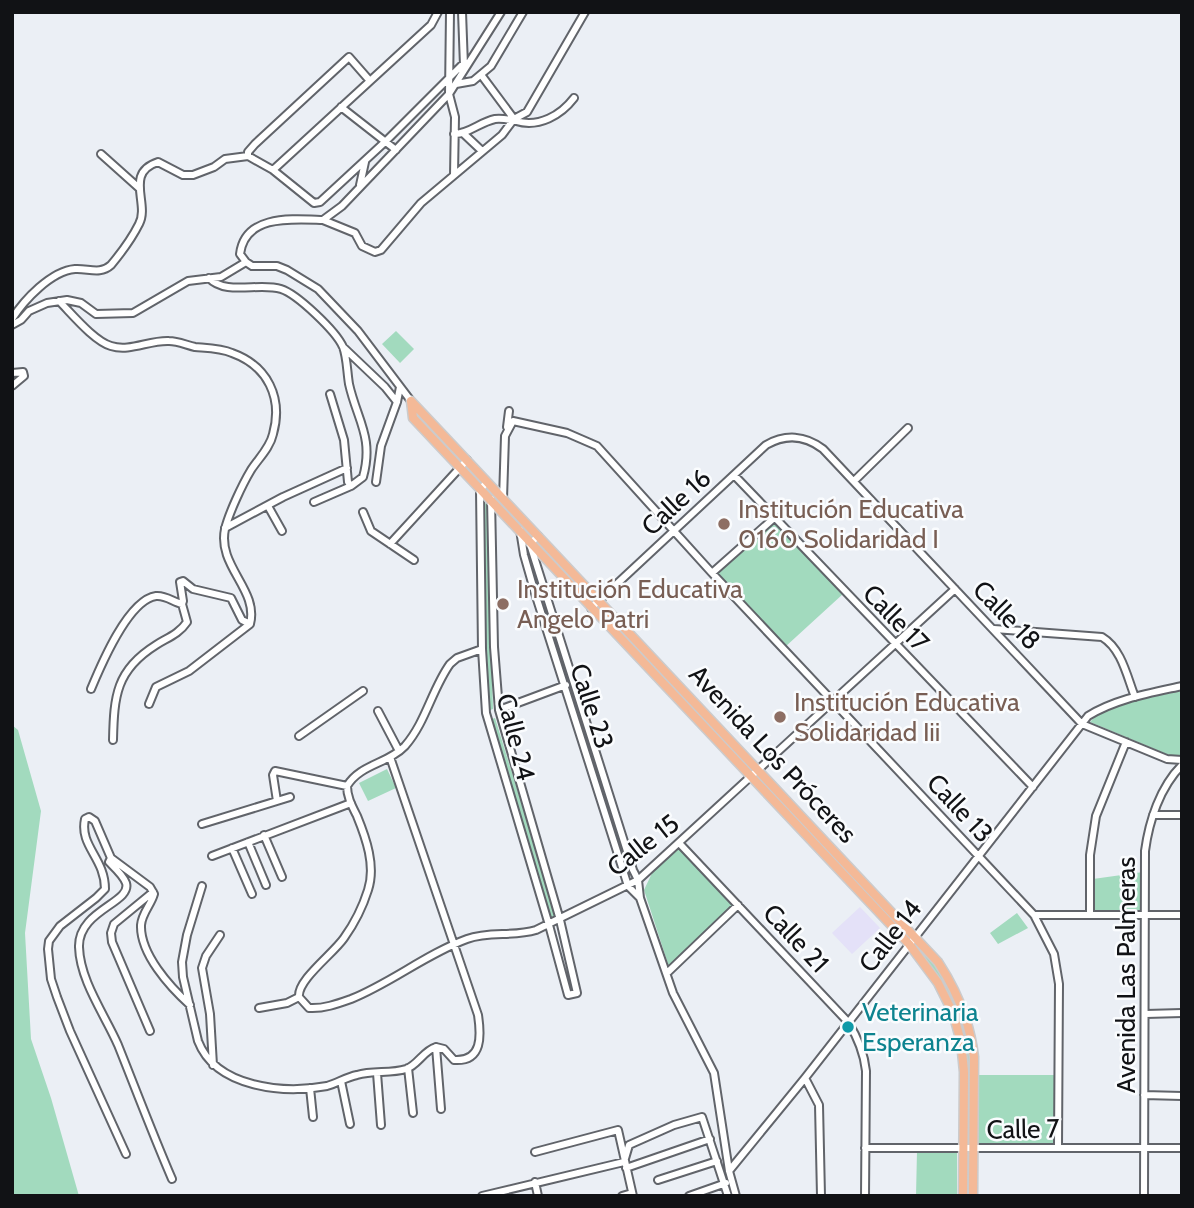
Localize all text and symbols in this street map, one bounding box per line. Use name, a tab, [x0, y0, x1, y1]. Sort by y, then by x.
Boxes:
street label: Calle 16	[635, 462, 717, 542]
place label: Institución Educativa 0160 Solidaridad I	[738, 493, 964, 555]
marker: Institución Educativa 0160 Solidaridad I	[716, 516, 732, 532]
place label: Institución Educativa Angelo Patri	[517, 573, 743, 635]
street label: Calle 18	[966, 574, 1048, 656]
street label: Calle 17	[856, 578, 936, 658]
marker: Institución Educativa Angelo Patri	[495, 596, 511, 612]
street label: Calle 23	[563, 659, 621, 753]
street label: Avenida Los Próceres	[682, 659, 864, 850]
place label: Institución Educativa Solidaridad Iii	[794, 686, 1020, 748]
street label: Calle 24	[490, 690, 542, 784]
marker: Institución Educativa Solidaridad Iii	[772, 709, 788, 725]
street label: Calle 13	[920, 767, 1000, 849]
street label: Calle 15	[601, 807, 685, 883]
street label: Avenida Las Palmeras	[1110, 857, 1142, 1093]
street label: Calle 14	[852, 893, 928, 979]
street label: Calle 21	[756, 897, 836, 979]
place label: Veterinaria Esperanza	[862, 996, 979, 1058]
marker: Veterinaria Esperanza	[840, 1019, 856, 1035]
street label: Calle 7	[986, 1112, 1060, 1146]

